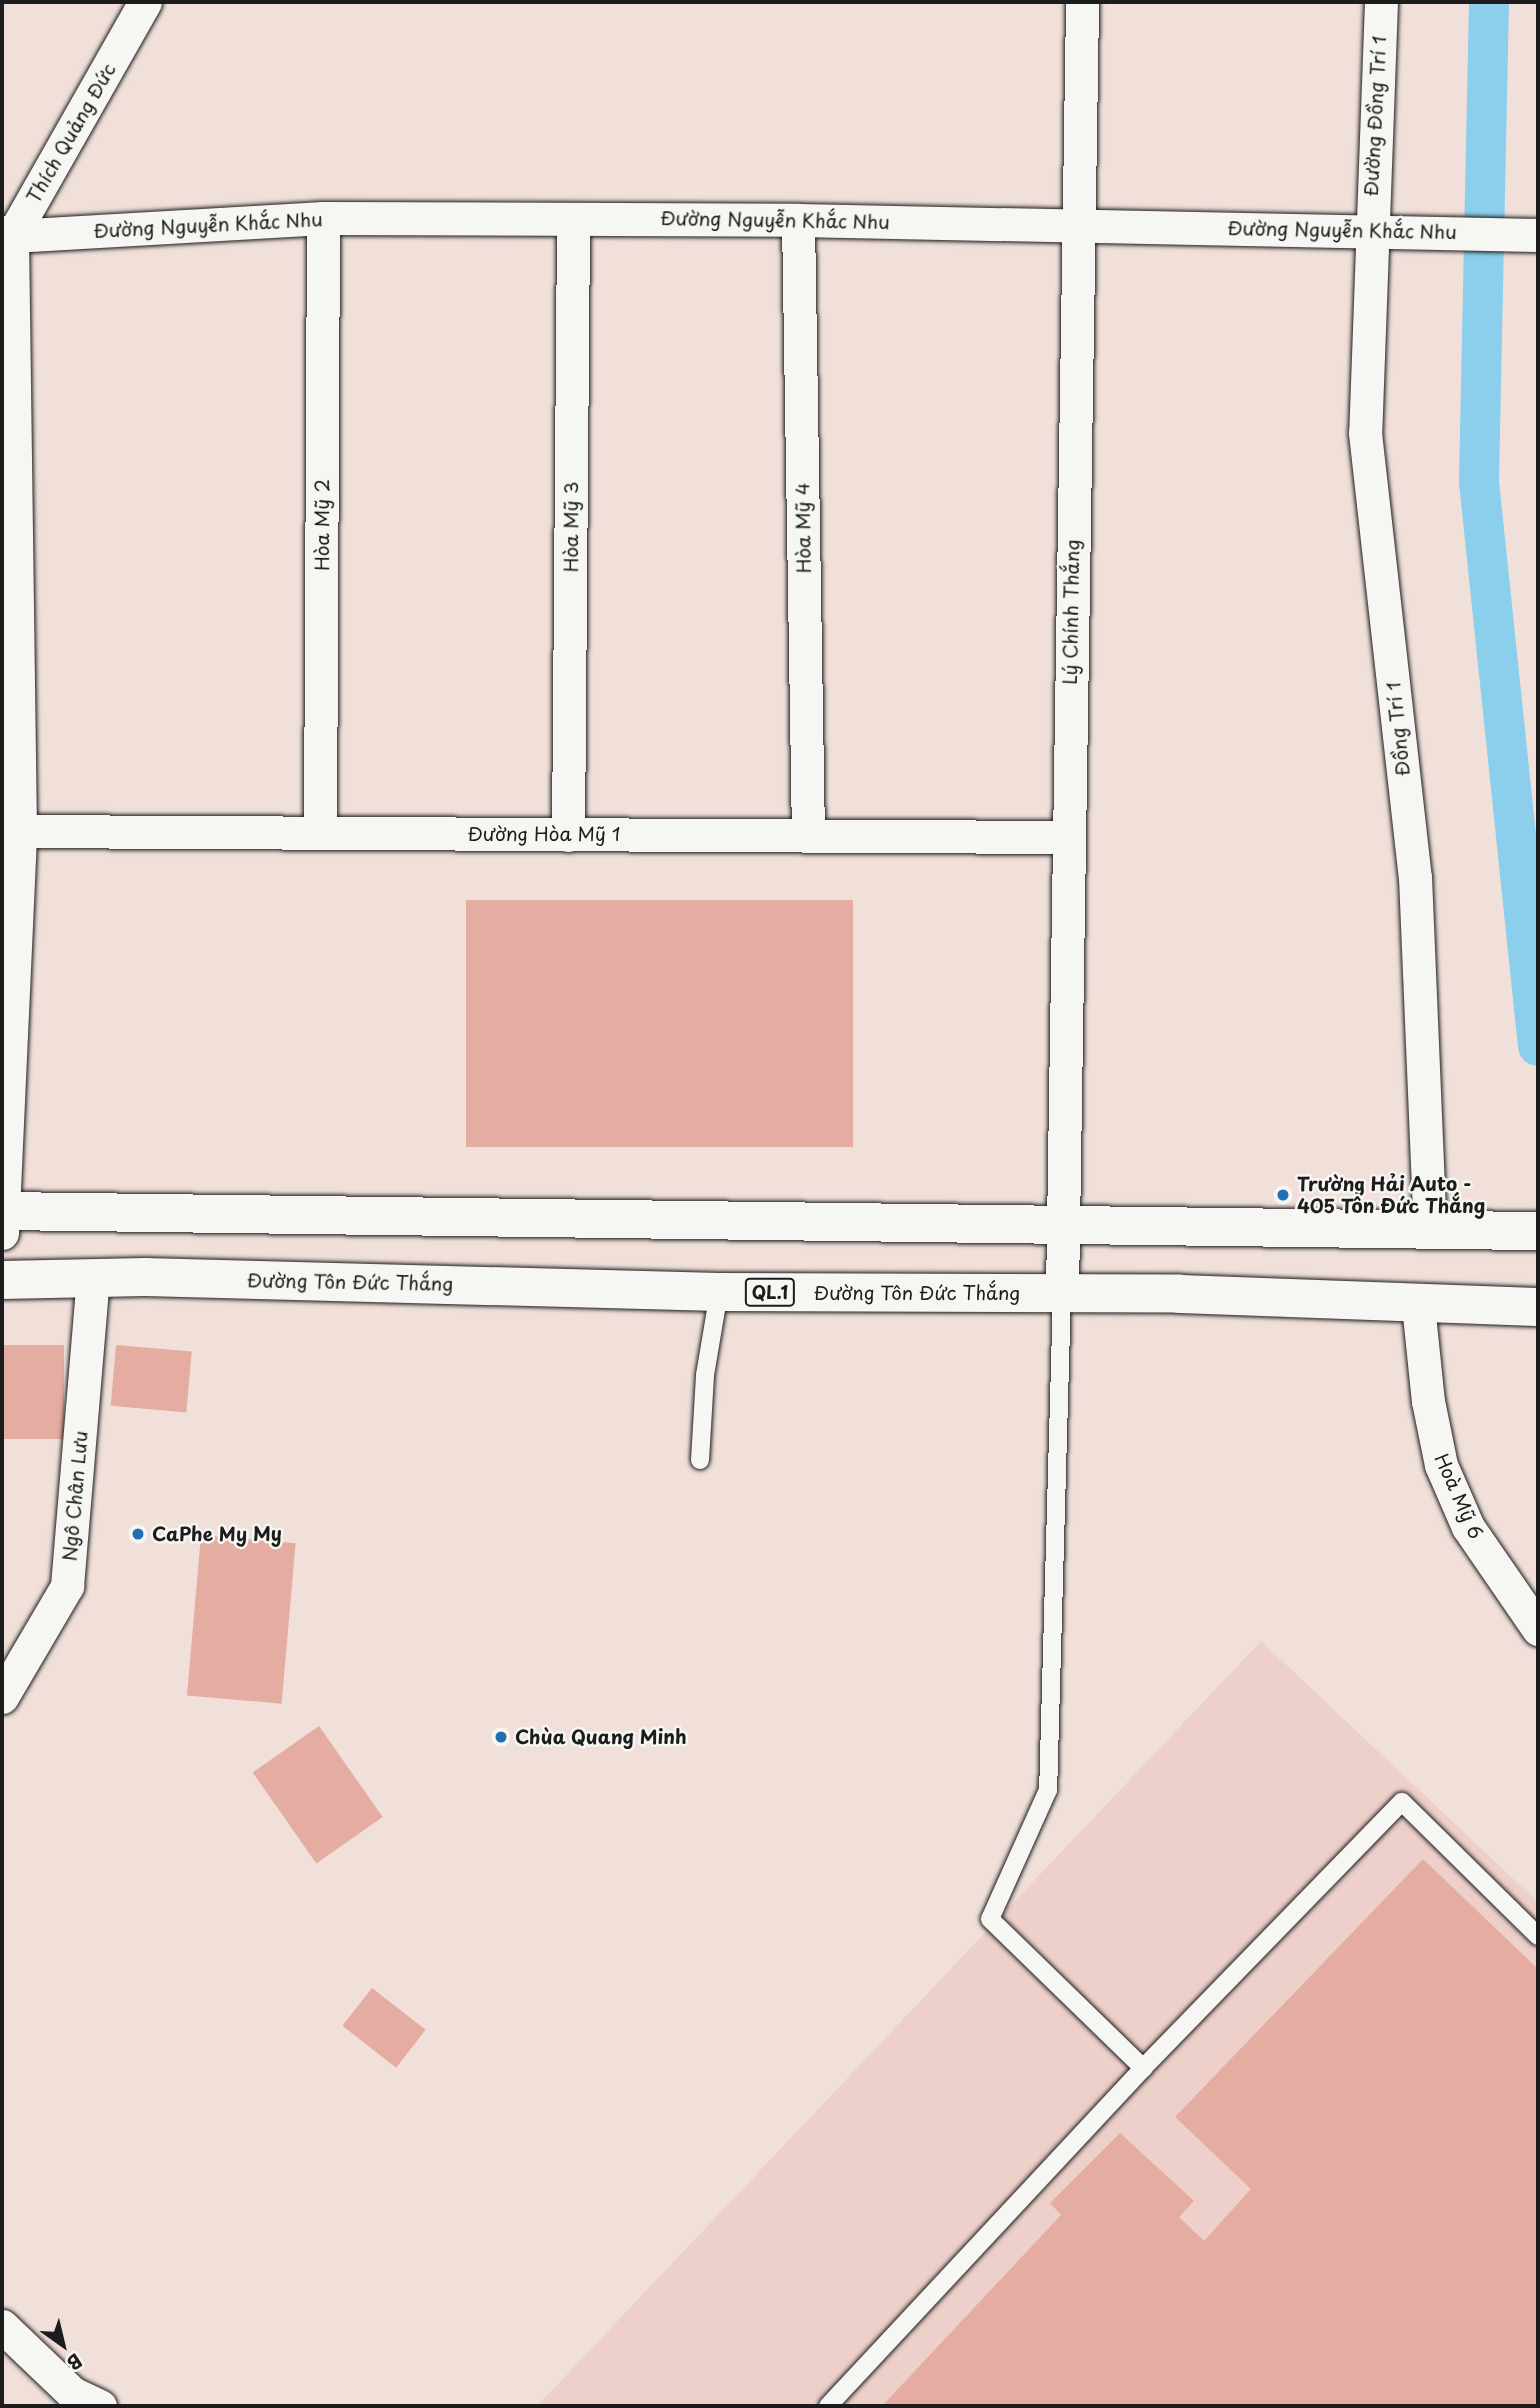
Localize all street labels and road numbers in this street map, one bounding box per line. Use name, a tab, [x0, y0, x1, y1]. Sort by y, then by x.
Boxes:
street label: Đường Đồng Trí 1	[1359, 35, 1391, 197]
street label: Thích Quảng Đức	[21, 58, 121, 208]
street label: Đường Nguyễn Khắc Nhu	[659, 207, 891, 233]
street label: Đường Nguyễn Khắc Nhu	[91, 208, 325, 242]
street label: Đường Nguyễn Khắc Nhu	[1226, 217, 1458, 243]
street label: Hòa Mỹ 2	[311, 479, 333, 571]
street label: Hòa Mỹ 3	[560, 482, 582, 572]
street label: Hòa Mỹ 4	[791, 482, 815, 574]
street label: Lý Chính Thắng	[1058, 539, 1084, 685]
street label: Đồng Trí 1	[1382, 681, 1414, 777]
street label: Đường Hòa Mỹ 1	[467, 823, 621, 845]
street label: Đường Tôn Đức Thắng	[247, 1269, 453, 1295]
road number: QL.1	[744, 1278, 796, 1307]
street label: Đường Tôn Đức Thắng	[814, 1282, 1020, 1304]
street label: Ngô Chân Lưu	[58, 1430, 92, 1562]
street label: Hoà Mỹ 6	[1430, 1450, 1488, 1542]

